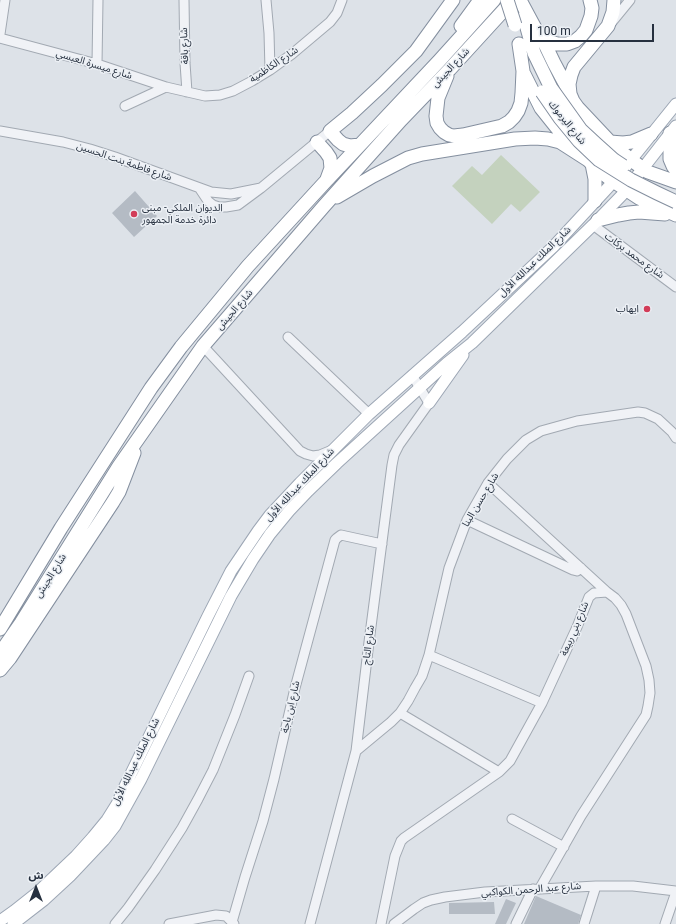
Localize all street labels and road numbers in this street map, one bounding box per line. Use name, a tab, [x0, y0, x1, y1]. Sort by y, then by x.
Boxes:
street label: شارع باقة	[178, 27, 192, 65]
street label: شارع الكاظمية	[247, 44, 301, 86]
street label: شارع الجيش	[430, 46, 472, 90]
street label: شارع ميسرة العبسي	[54, 48, 134, 82]
street label: شارع اليرموك	[546, 99, 588, 147]
street label: شارع فاطمة بنت الحسين	[75, 140, 173, 184]
street label: شارع الملك عبدالله الأول	[496, 224, 574, 300]
street label: شارع محمد بركات	[602, 230, 666, 282]
street label: شارع الجيش	[214, 287, 256, 333]
street label: شارع الملك عبدالله الأول	[263, 446, 337, 524]
street label: شارع حسن البنا	[460, 471, 502, 529]
street label: شارع الجيش	[33, 552, 69, 600]
street label: شارع بني ربيعة	[558, 600, 592, 658]
street label: شارع التاج	[361, 624, 377, 666]
street label: شارع ابن باجة	[279, 680, 303, 734]
street label: شارع الملك عبدالله الأول	[110, 716, 162, 808]
street label: شارع عبد الرحمن الكواكبي	[481, 881, 581, 899]

